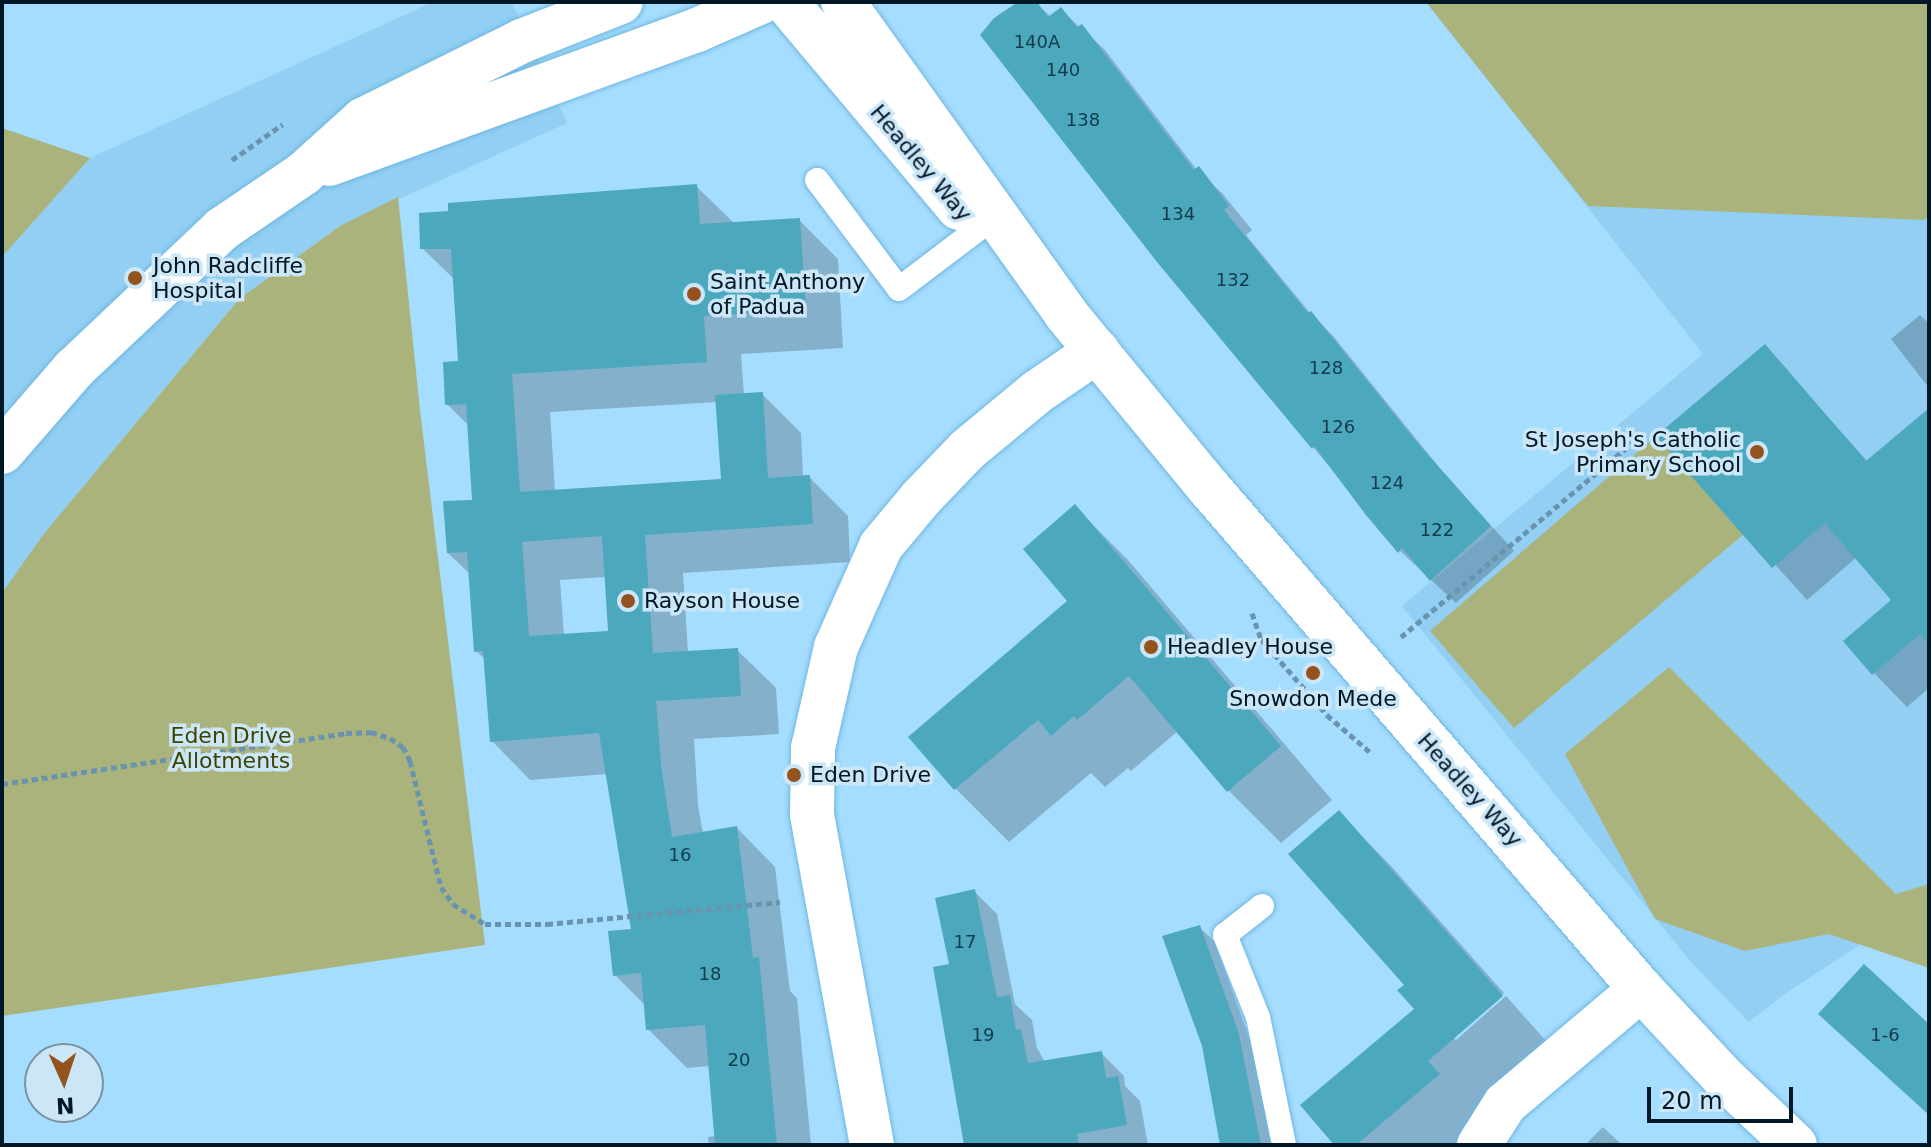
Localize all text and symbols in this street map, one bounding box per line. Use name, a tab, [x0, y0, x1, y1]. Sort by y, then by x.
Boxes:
house number: 140A	[1014, 31, 1060, 53]
house number: 140	[1046, 59, 1080, 81]
street label: Headley Way	[865, 99, 977, 227]
house number: 138	[1066, 109, 1100, 131]
house number: 134	[1161, 203, 1195, 225]
place label: John Radcliffe Hospital	[153, 252, 303, 304]
marker: John Radcliffe Hospital	[124, 267, 146, 289]
place label: Saint Anthony of Padua	[710, 268, 865, 320]
house number: 132	[1216, 269, 1250, 291]
marker: Saint Anthony of Padua	[685, 285, 703, 303]
house number: 128	[1309, 357, 1343, 379]
house number: 126	[1321, 416, 1355, 438]
place label: St Joseph's Catholic Primary School	[1525, 426, 1741, 478]
marker: St Joseph's Catholic Primary School	[1748, 443, 1766, 461]
house number: 124	[1370, 472, 1404, 494]
house number: 122	[1420, 519, 1454, 541]
place label: Rayson House	[644, 588, 800, 614]
marker: Rayson House	[619, 592, 637, 610]
place label: Headley House	[1167, 634, 1333, 660]
marker: Headley House	[1142, 638, 1160, 656]
marker: Snowdon Mede	[1304, 664, 1322, 682]
place label: Snowdon Mede	[1229, 686, 1397, 712]
park label: Eden Drive Allotments	[171, 722, 291, 774]
street label: Headley Way	[1412, 728, 1528, 852]
place label: Eden Drive	[810, 762, 931, 788]
marker: Eden Drive	[785, 766, 803, 784]
house number: 16	[669, 844, 691, 866]
house number: 17	[954, 931, 976, 953]
house number: 18	[699, 963, 721, 985]
house number: 19	[972, 1024, 994, 1046]
house number: 1-6	[1870, 1024, 1900, 1046]
north arrow	[24, 1043, 104, 1123]
house number: 20	[728, 1049, 750, 1071]
scale bar	[1651, 1071, 1797, 1121]
text: 20 m	[1661, 1087, 1723, 1115]
text: N	[55, 1093, 75, 1118]

